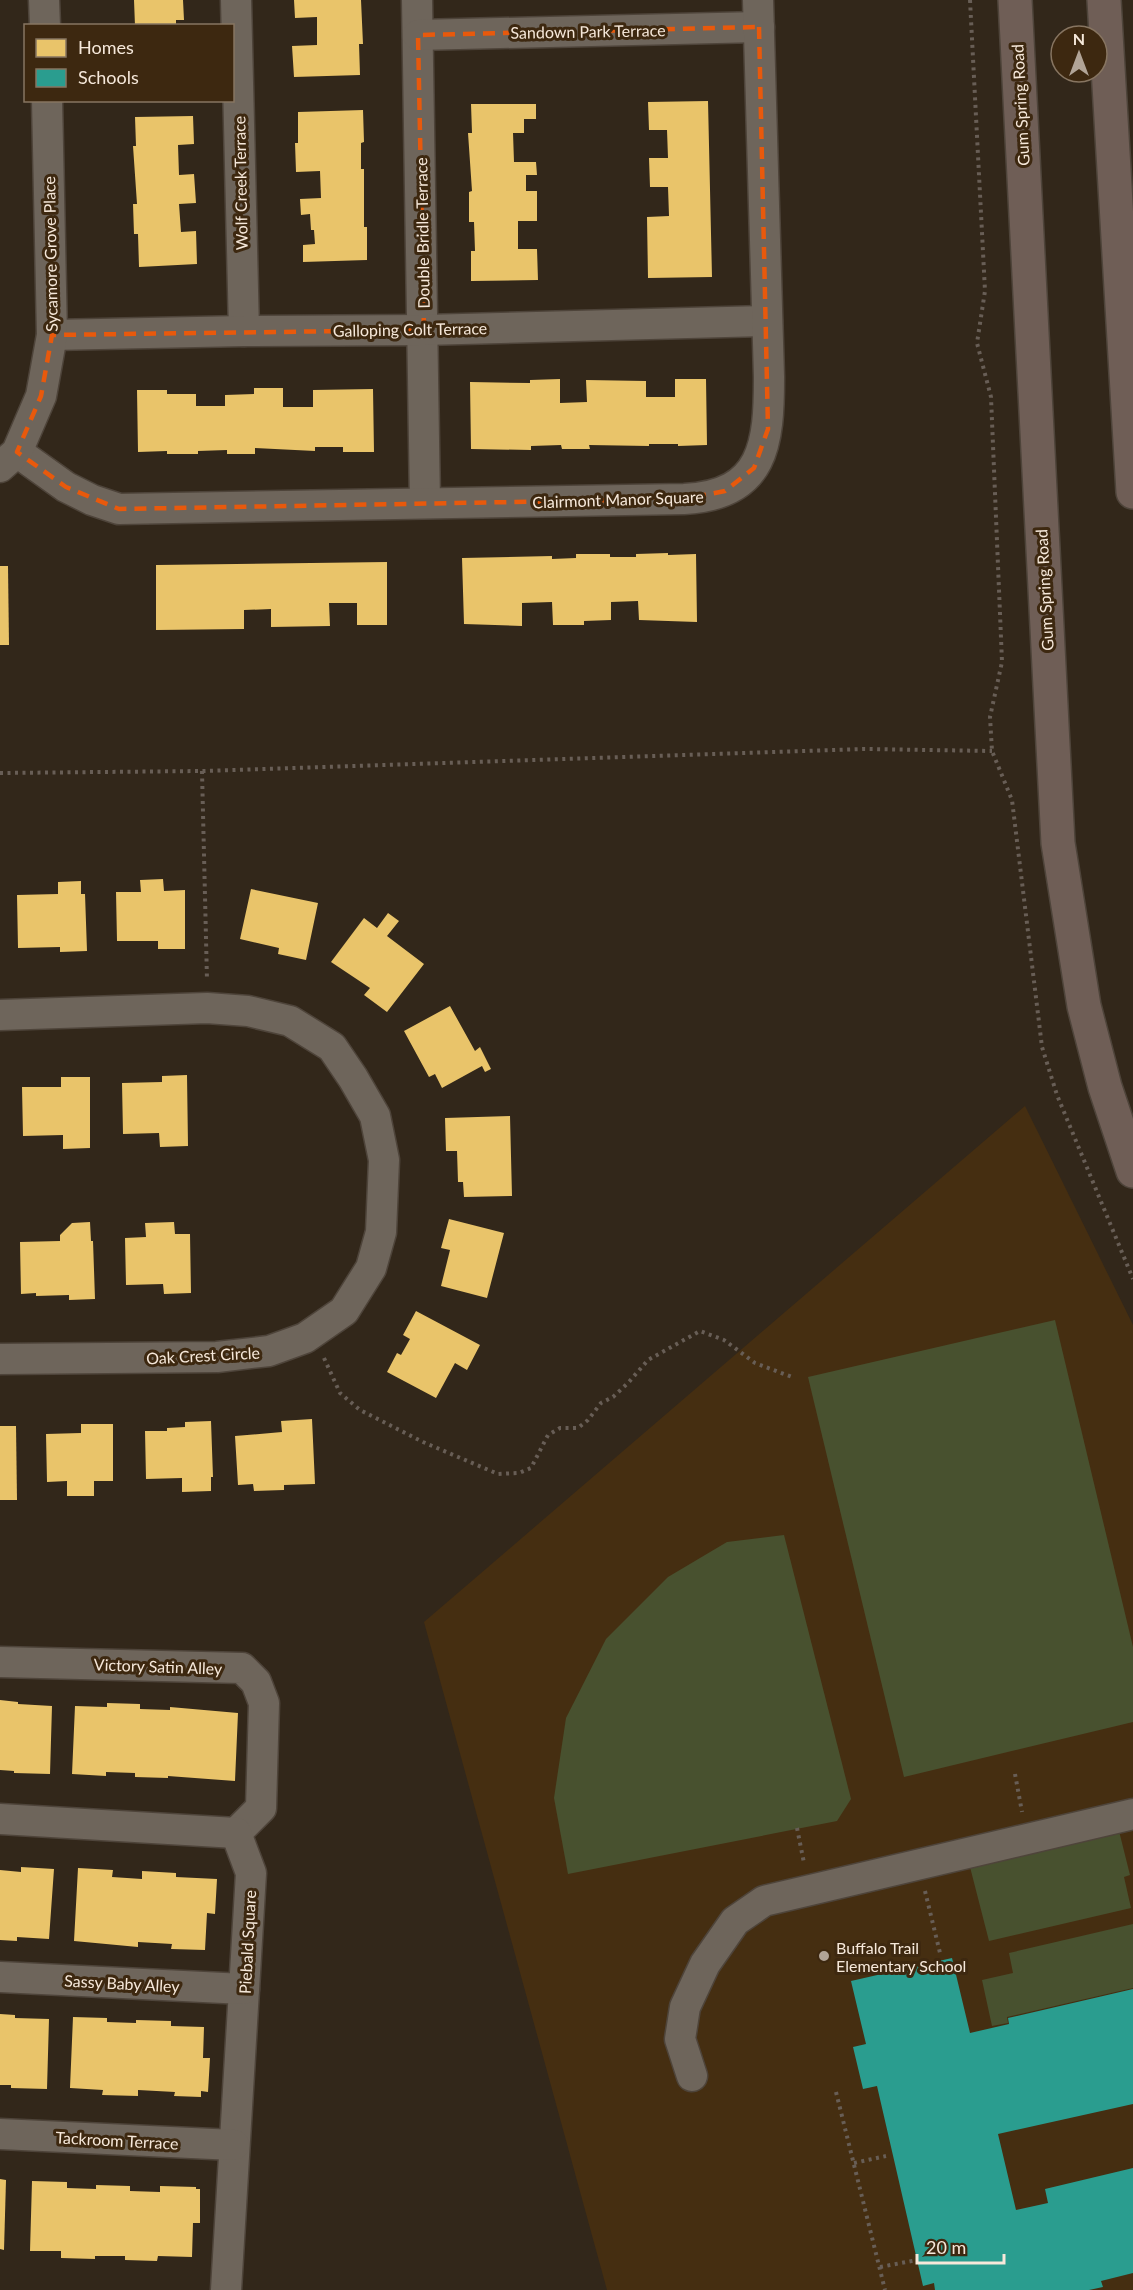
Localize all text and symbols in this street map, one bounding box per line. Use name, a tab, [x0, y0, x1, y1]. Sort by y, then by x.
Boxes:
street label: Sandown Park Terrace	[510, 20, 666, 42]
legend	[24, 24, 234, 102]
north arrow	[1049, 24, 1109, 84]
text: N	[1073, 29, 1085, 48]
text: Homes	[78, 36, 134, 58]
street label: Gum Spring Road	[1007, 44, 1033, 166]
text: Schools	[78, 66, 139, 88]
street label: Wolf Creek Terrace	[229, 116, 251, 250]
street label: Double Bridle Terrace	[411, 157, 433, 309]
street label: Sycamore Grove Place	[39, 176, 61, 332]
street label: Galloping Colt Terrace	[333, 318, 487, 340]
street label: Clairmont Manor Square	[532, 487, 704, 511]
street label: Gum Spring Road	[1031, 529, 1057, 651]
street label: Oak Crest Circle	[146, 1343, 260, 1367]
street label: Victory Satin Alley	[93, 1654, 223, 1678]
street label: Piebald Square	[235, 1890, 259, 1994]
place label: Buffalo Trail Elementary School	[836, 1938, 966, 1975]
marker: Buffalo Trail Elementary School	[817, 1949, 831, 1963]
street label: Sassy Baby Alley	[64, 1970, 181, 1996]
street label: Tackroom Terrace	[55, 2127, 179, 2153]
scale bar	[917, 2227, 1004, 2265]
text: 20 m	[926, 2236, 966, 2258]

